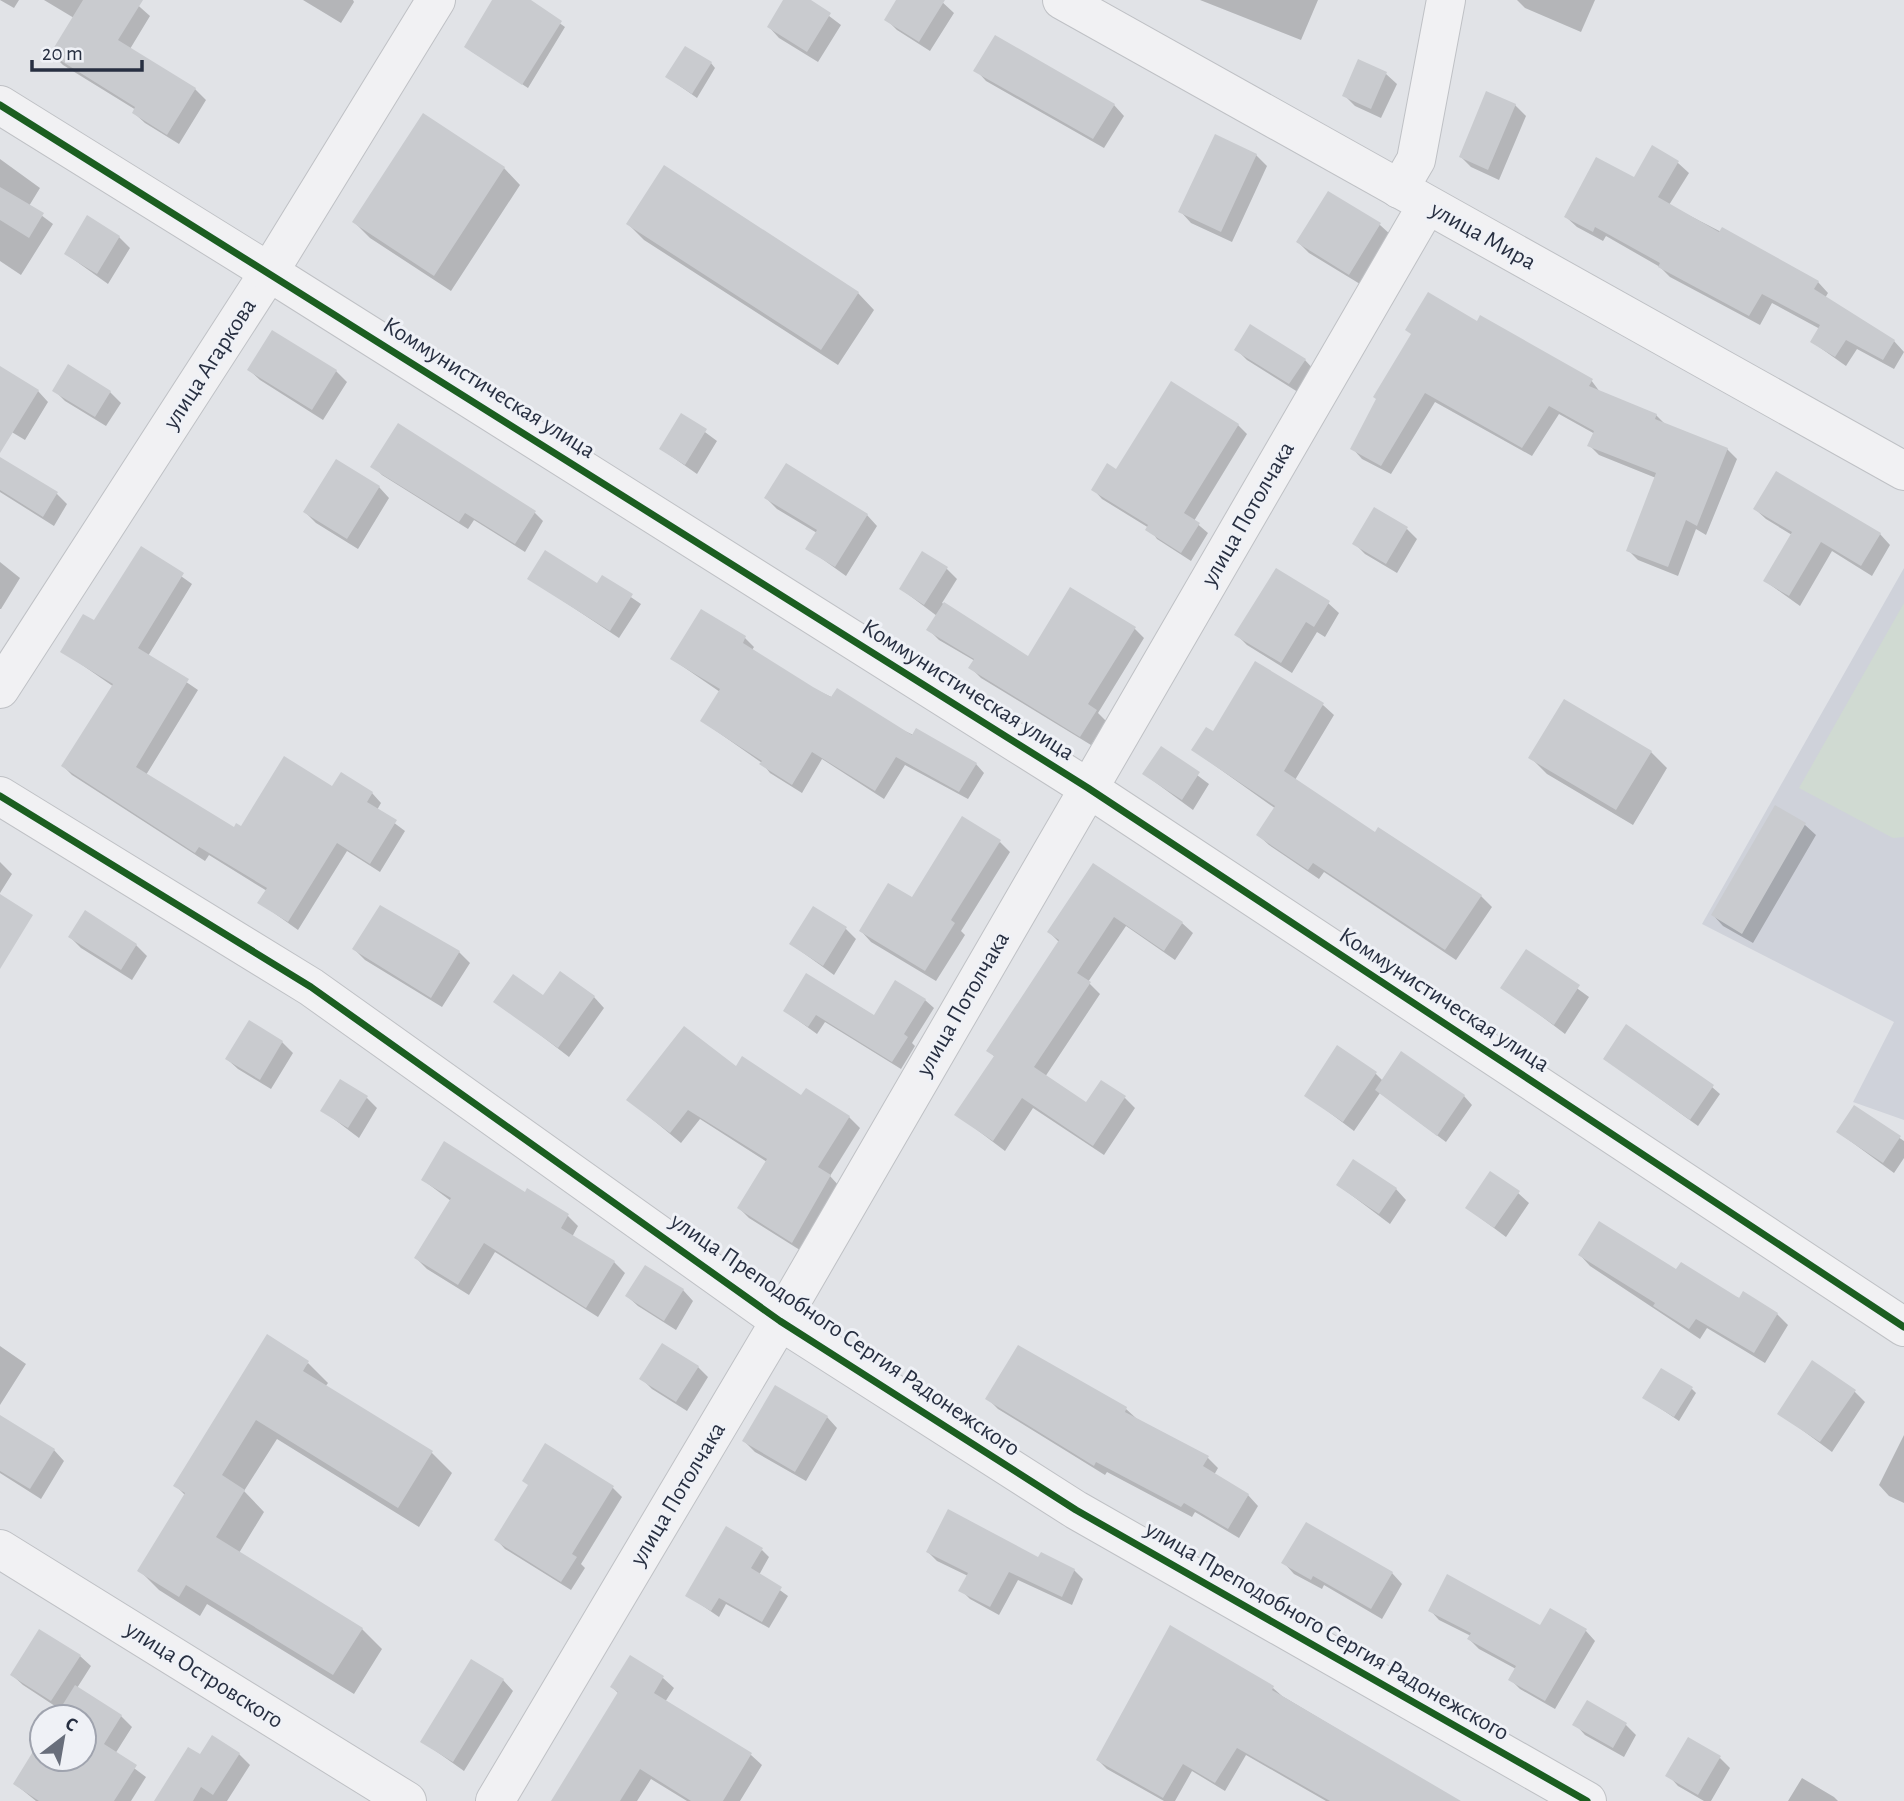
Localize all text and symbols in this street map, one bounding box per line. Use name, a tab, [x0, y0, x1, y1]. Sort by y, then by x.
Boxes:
scale bar	[32, 28, 142, 72]
text: 20 m	[42, 43, 83, 64]
street label: улица Мира	[1425, 197, 1540, 275]
street label: улица Агаркова	[158, 294, 261, 434]
street label: Коммунистическая улица	[379, 313, 600, 463]
street label: улица Потолчака	[1197, 438, 1299, 591]
street label: Коммунистическая улица	[858, 615, 1079, 765]
street label: Коммунистическая улица	[1334, 923, 1554, 1077]
street label: улица Потолчака	[912, 928, 1014, 1081]
street label: улица Преподобного Сергия Радонежского	[665, 1208, 1024, 1461]
street label: улица Потолчака	[625, 1418, 730, 1571]
street label: улица Преподобного Сергия Радонежского	[1140, 1516, 1513, 1745]
street label: улица Островского	[120, 1616, 287, 1733]
north arrow	[28, 1703, 98, 1773]
text: С	[62, 1714, 80, 1736]

